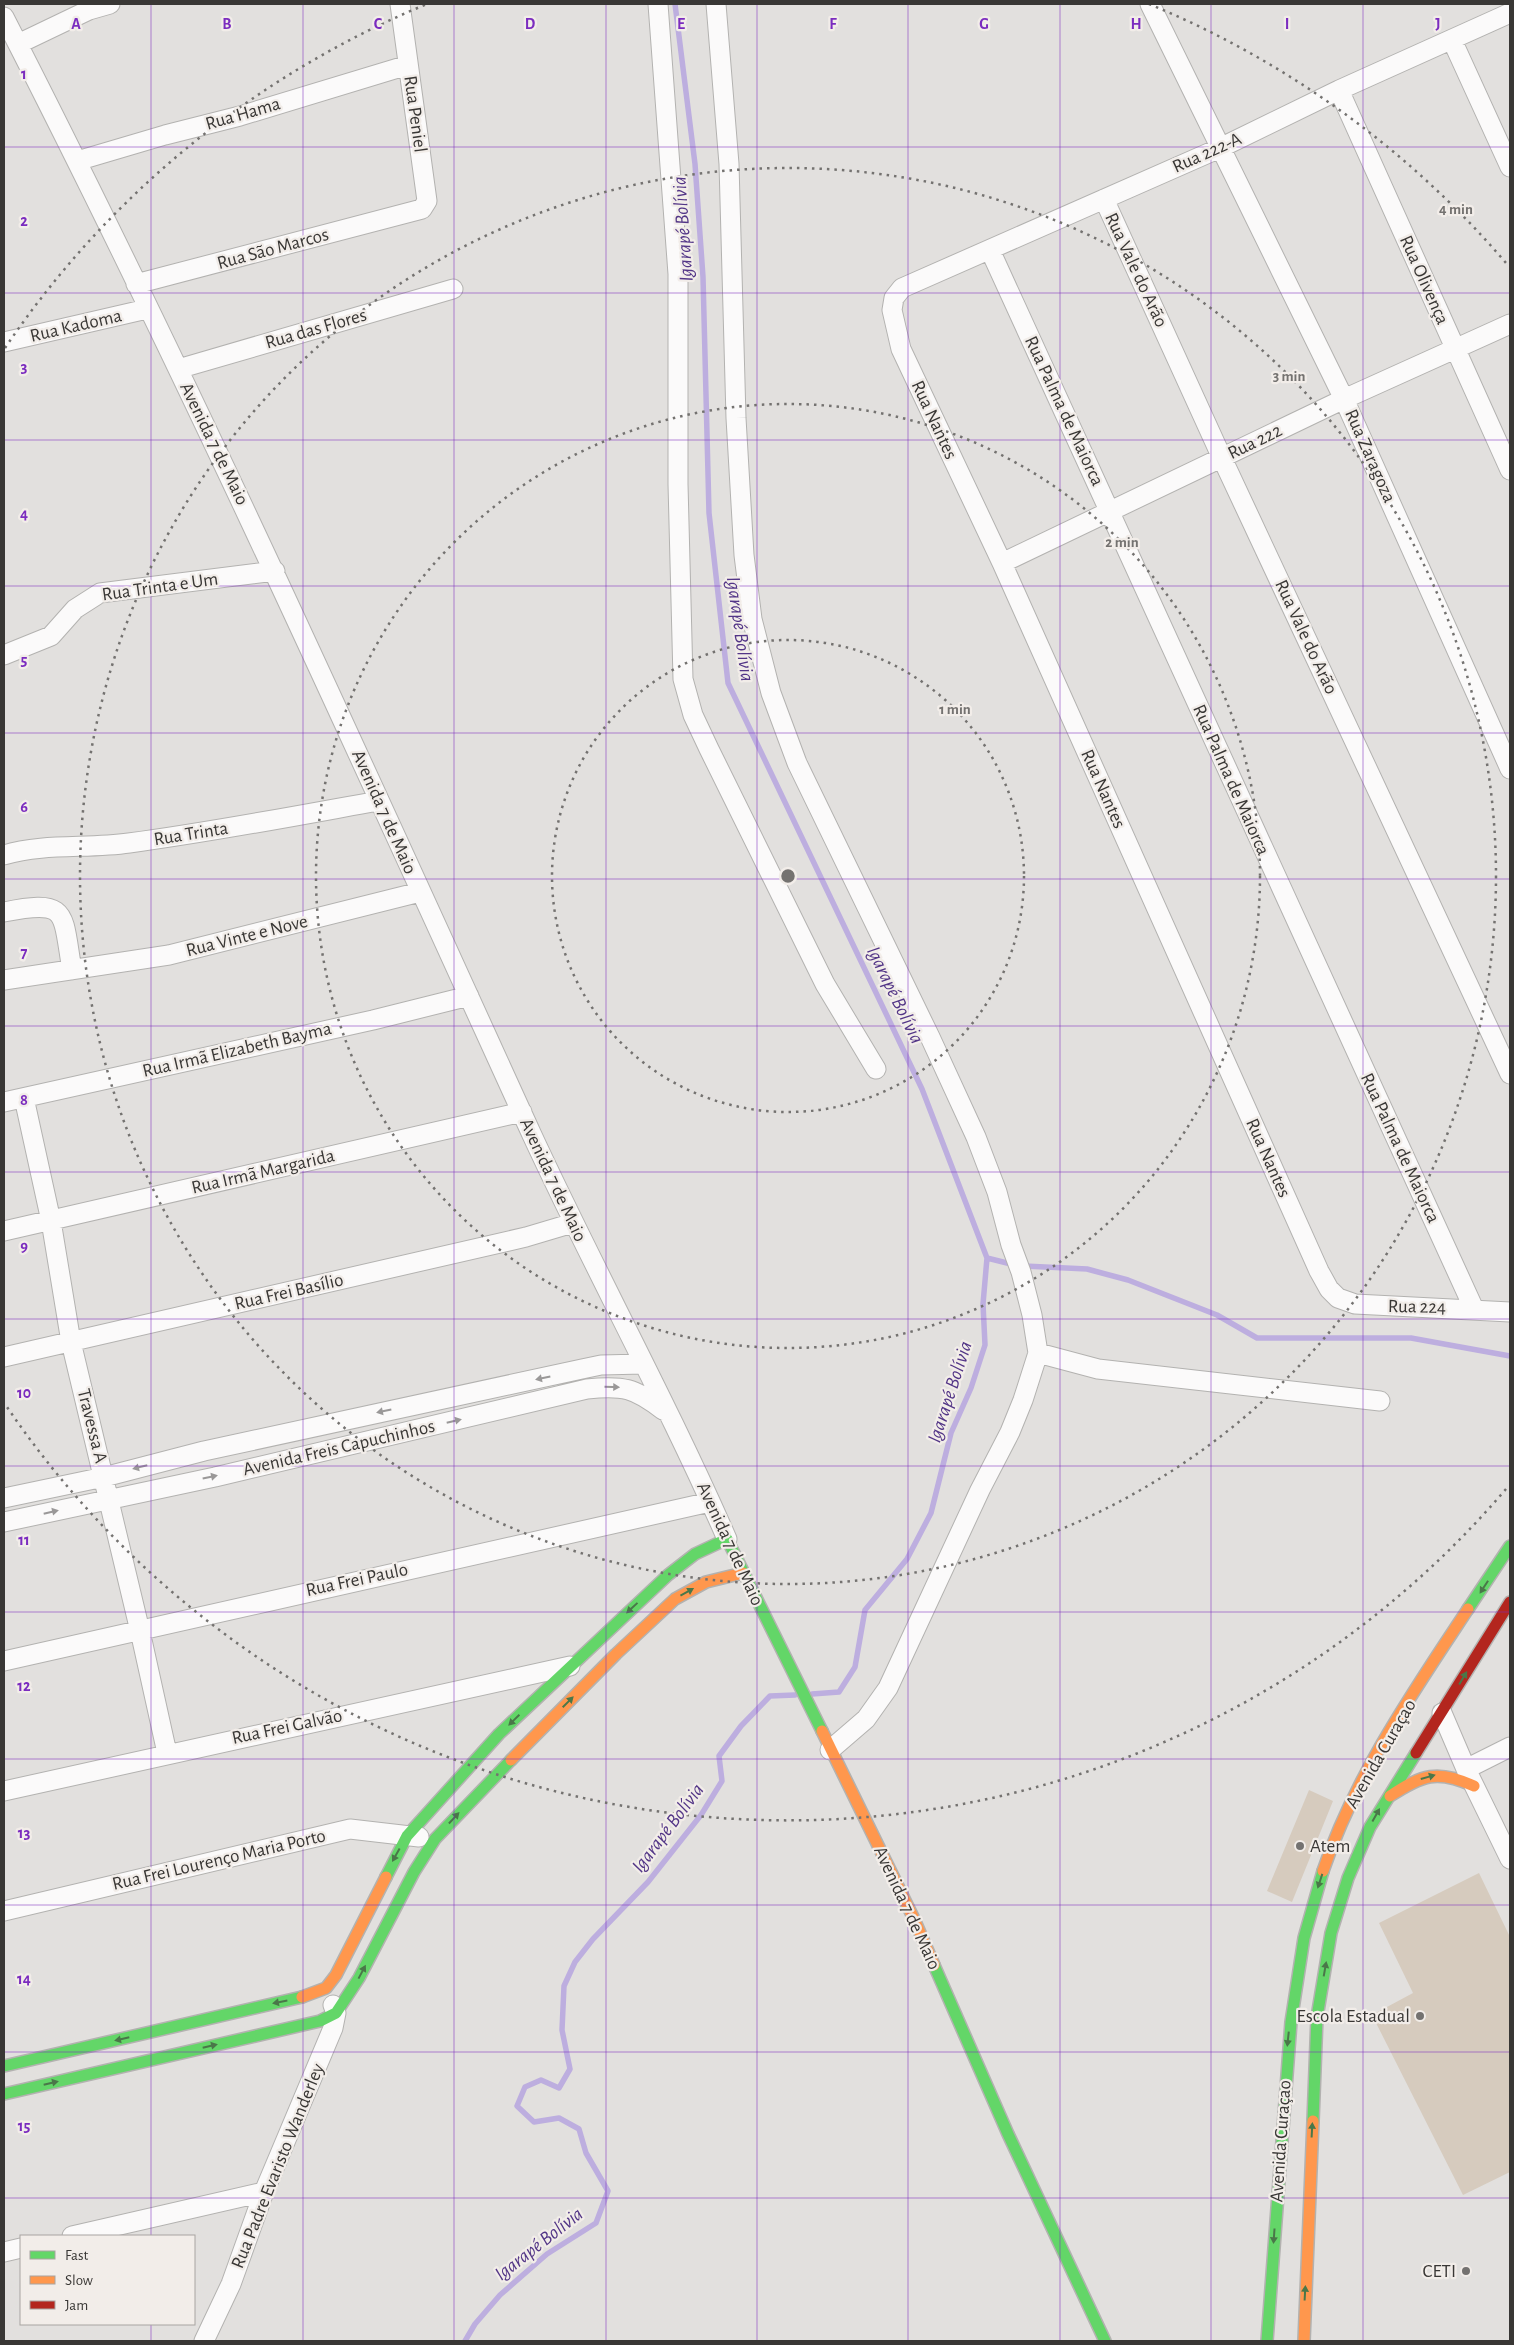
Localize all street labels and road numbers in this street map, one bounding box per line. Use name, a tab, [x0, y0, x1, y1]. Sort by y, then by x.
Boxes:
street label: Rua Peniel	[400, 74, 430, 154]
street label: Rua Hama	[203, 94, 283, 134]
street label: Rua 222-A	[1170, 129, 1244, 177]
street label: Rua Vale do Arão	[1101, 210, 1171, 330]
street label: Rua São Marcos	[215, 225, 331, 273]
street label: Rua Olivença	[1396, 233, 1452, 328]
street label: Rua das Flores	[263, 305, 369, 353]
street label: Rua Kadoma	[28, 306, 124, 346]
street label: Rua Palma de Maiorca	[1021, 333, 1107, 489]
street label: Rua Nantes	[908, 378, 960, 462]
street label: Avenida 7 de Maio	[176, 380, 252, 508]
street label: Rua Zaragoza	[1341, 406, 1399, 506]
street label: Rua 222	[1225, 421, 1285, 463]
street label: Rua Trinta e Um	[101, 569, 219, 605]
street label: Rua Vale do Arão	[1271, 577, 1341, 697]
street label: Rua Palma de Maiorca	[1189, 702, 1273, 858]
street label: Avenida 7 de Maio	[348, 747, 420, 877]
street label: Rua Nantes	[1077, 747, 1129, 831]
street label: Rua Trinta	[152, 819, 230, 849]
street label: Rua Vinte e Nove	[184, 912, 310, 960]
street label: Rua Irmã Elizabeth Bayma	[141, 1019, 334, 1081]
street label: Rua Palma de Maiorca	[1357, 1070, 1443, 1226]
street label: Avenida 7 de Maio	[516, 1115, 590, 1245]
street label: Rua Nantes	[1242, 1116, 1294, 1200]
street label: Rua Irmã Margarida	[190, 1146, 337, 1198]
street label: Rua Frei Basílio	[233, 1270, 345, 1314]
street label: Rua 224	[1388, 1297, 1446, 1317]
street label: Travessa A	[74, 1387, 110, 1465]
street label: Avenida Freis Capuchinhos	[241, 1417, 437, 1479]
street label: Avenida 7 de Maio	[693, 1479, 767, 1609]
street label: Rua Frei Paulo	[304, 1560, 410, 1600]
street label: Avenida Curaçao	[1342, 1696, 1420, 1812]
street label: Rua Frei Galvão	[230, 1706, 344, 1748]
street label: Rua Frei Lourenço Maria Porto	[110, 1826, 328, 1894]
street label: Avenida 7 de Maio	[870, 1843, 944, 1973]
street label: Rua Padre Evaristo Wanderley	[228, 2061, 328, 2271]
street label: Avenida Curaçao	[1267, 2079, 1295, 2203]

